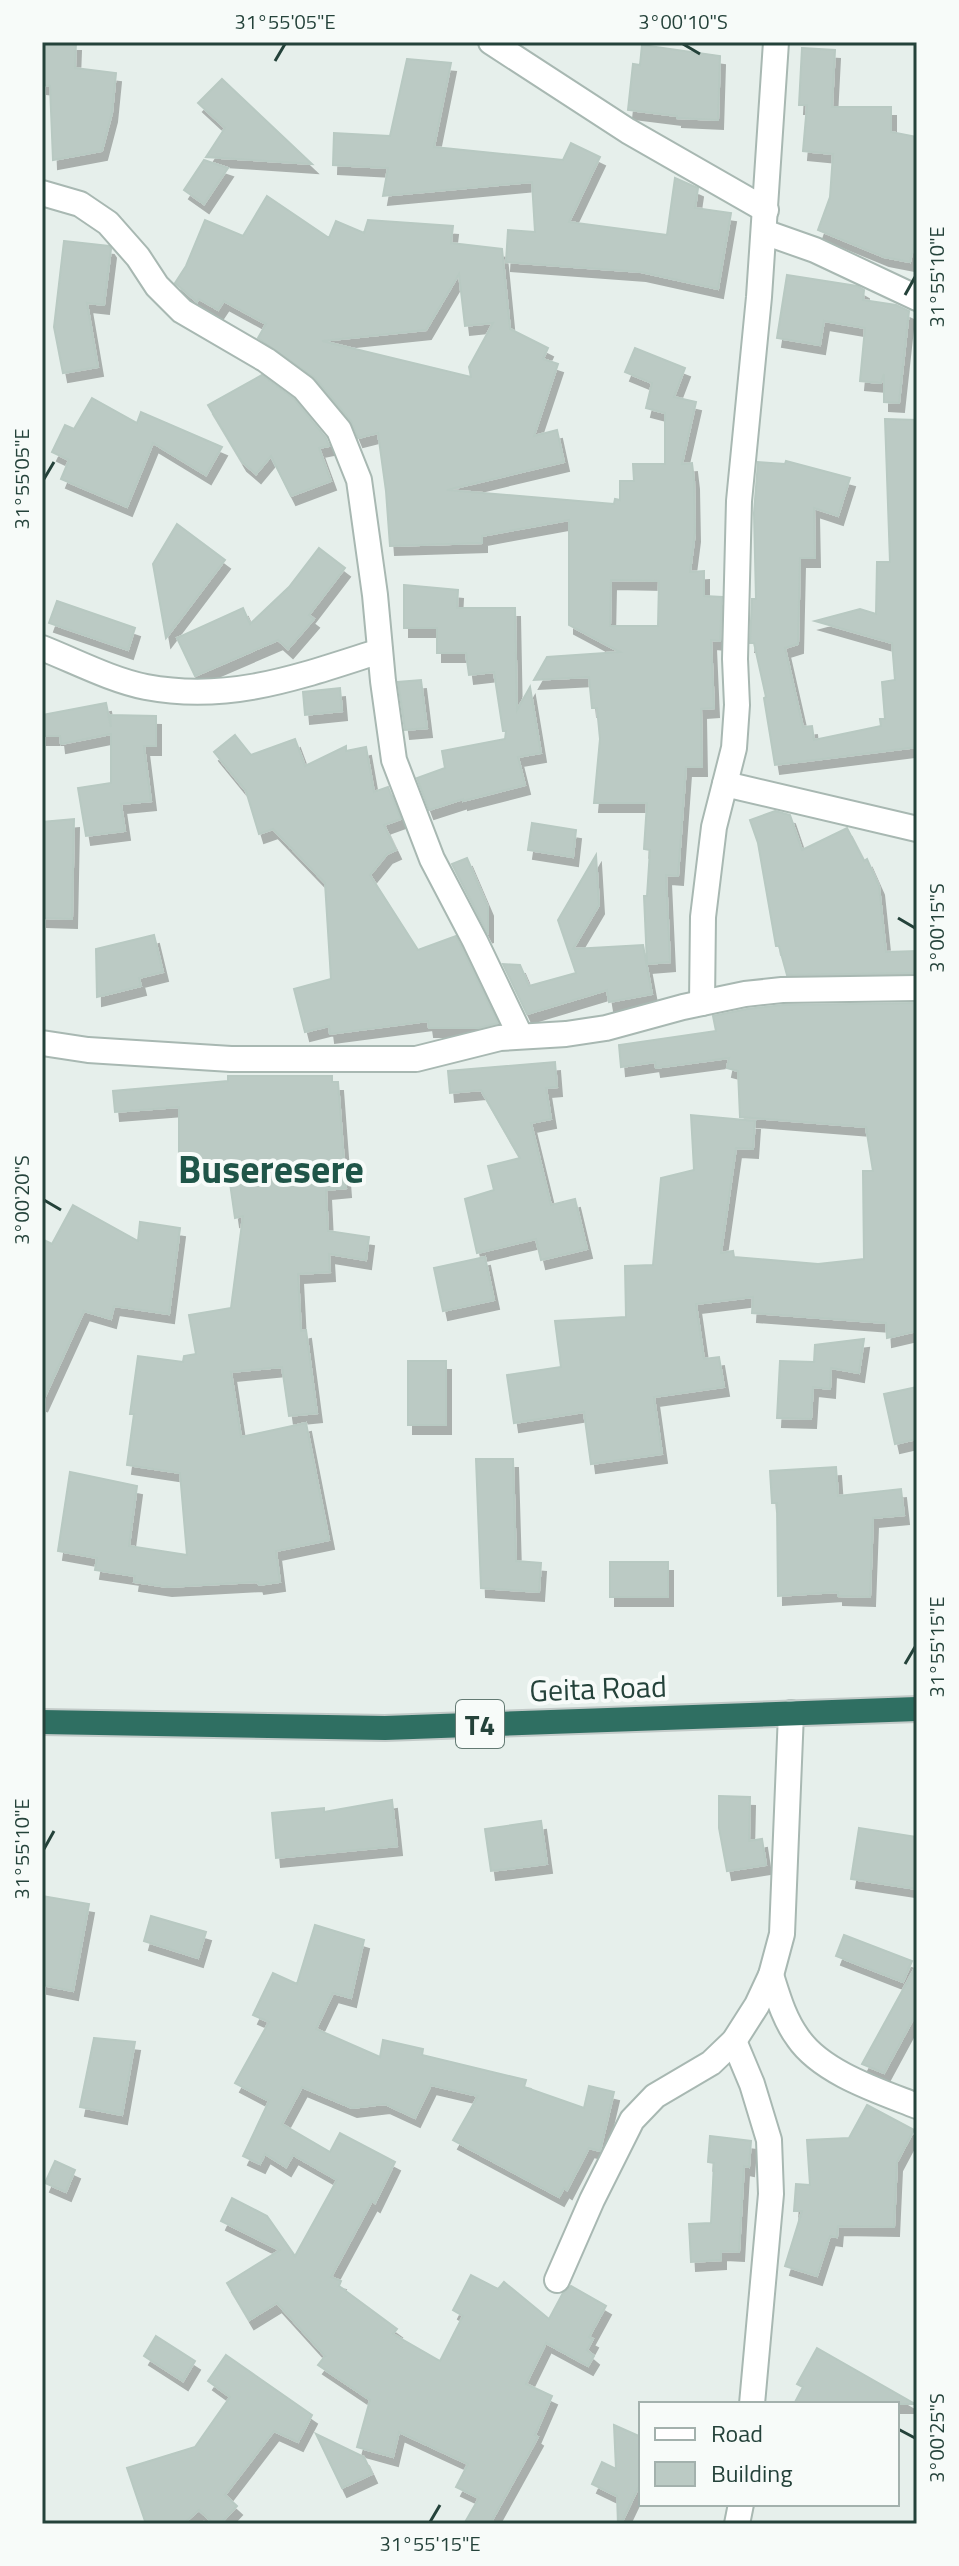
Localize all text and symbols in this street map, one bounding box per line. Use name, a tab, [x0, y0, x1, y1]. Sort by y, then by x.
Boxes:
text: 31°55'05"E	[234, 6, 336, 37]
text: 3°00'10"S	[638, 6, 728, 37]
text: 31°55'10"E	[921, 226, 952, 328]
text: 31°55'05"E	[6, 428, 37, 530]
text: 3°00'15"S	[921, 883, 952, 973]
district label: Buseresere	[178, 1140, 364, 1198]
text: 3°00'20"S	[6, 1155, 37, 1245]
text: 31°55'15"E	[921, 1596, 952, 1698]
street label: Geita Road	[529, 1663, 667, 1713]
road number: T4	[456, 1700, 504, 1748]
text: 31°55'10"E	[6, 1798, 37, 1900]
text: 3°00'25"S	[921, 2393, 952, 2483]
legend	[639, 2402, 899, 2506]
text: Road	[711, 2415, 763, 2451]
text: Building	[711, 2455, 793, 2491]
text: 31°55'15"E	[379, 2528, 481, 2559]

